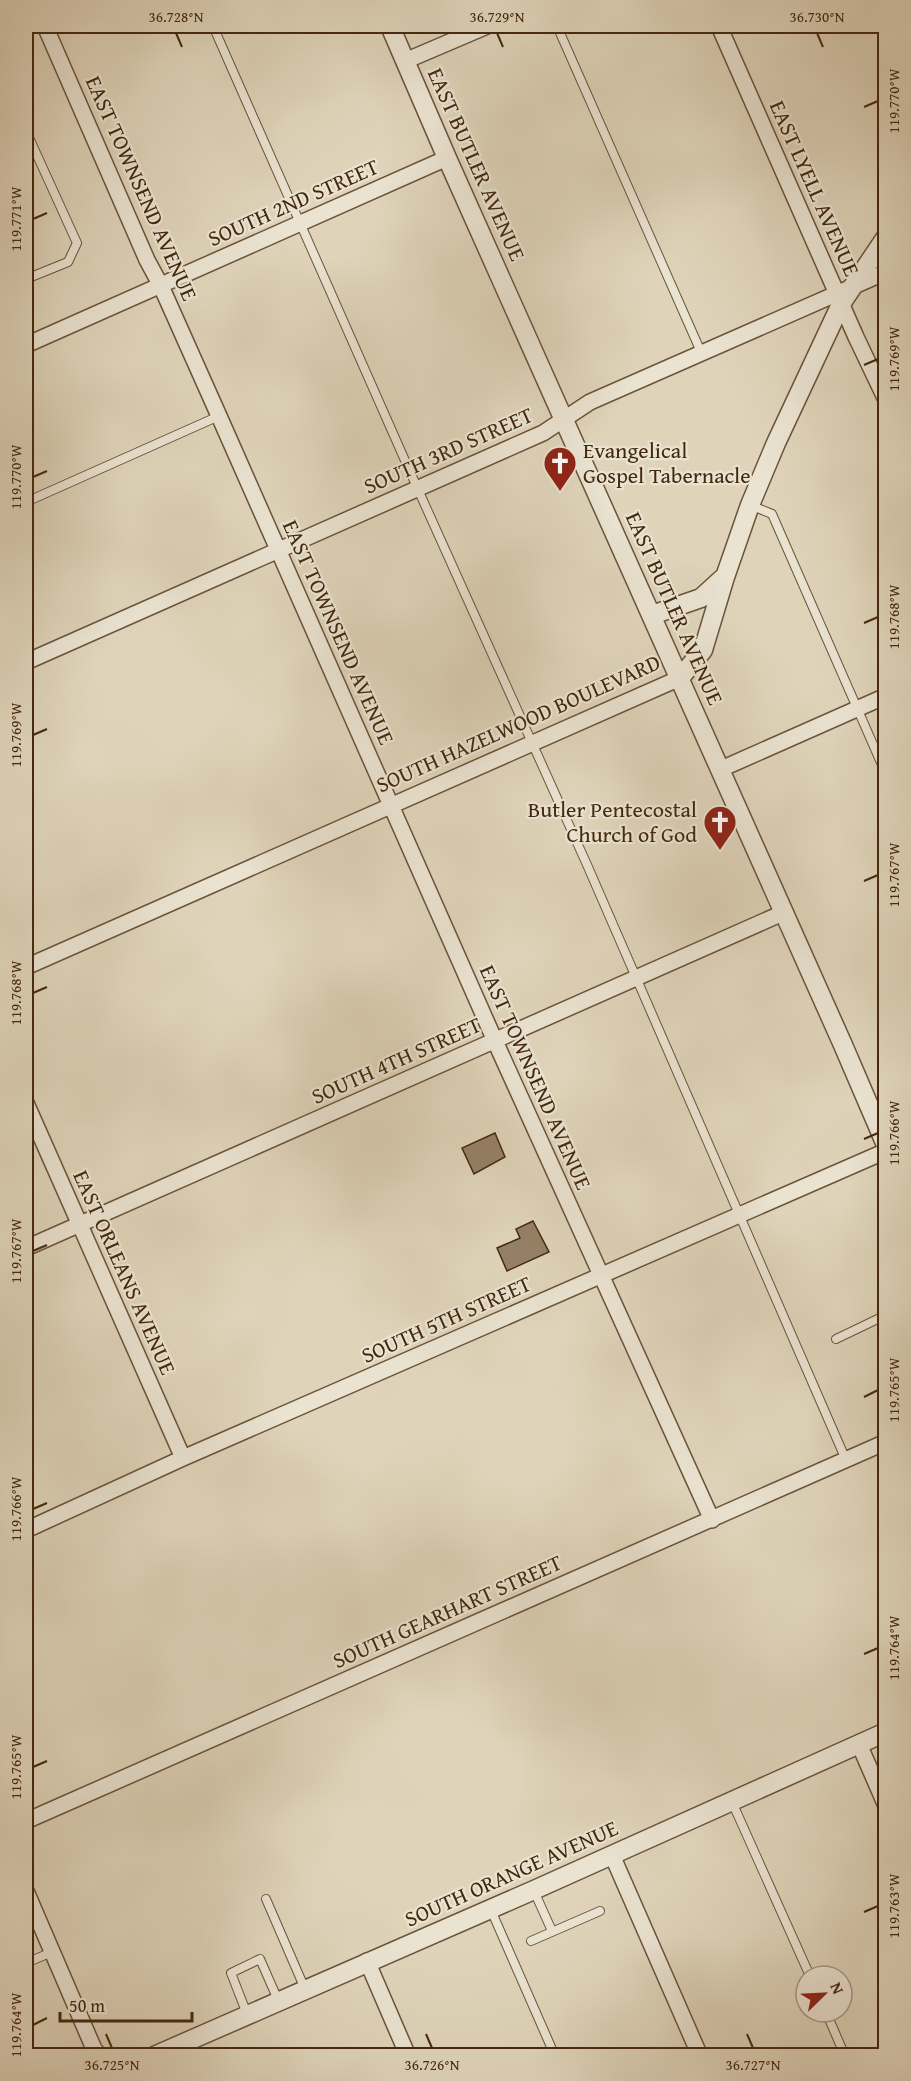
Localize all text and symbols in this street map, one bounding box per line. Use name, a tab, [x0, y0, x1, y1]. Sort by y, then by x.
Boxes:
text: 36.728°N	[149, 6, 204, 27]
text: 36.729°N	[470, 6, 525, 27]
text: 36.730°N	[790, 6, 845, 27]
street label: EAST BUTLER AVENUE	[420, 62, 534, 266]
text: 119.770°W	[883, 68, 904, 134]
street label: EAST TOWNSEND AVENUE	[78, 71, 206, 305]
street label: EAST LYELL AVENUE	[762, 95, 868, 281]
street label: SOUTH 2ND STREET	[202, 150, 384, 254]
text: 119.771°W	[5, 186, 26, 252]
text: 119.769°W	[883, 326, 904, 392]
street label: SOUTH 3RD STREET	[358, 398, 538, 502]
place label: Evangelical Gospel Tabernacle	[583, 434, 750, 491]
text: 119.770°W	[5, 444, 26, 510]
church icon: Evangelical Gospel Tabernacle	[542, 445, 578, 492]
street label: EAST BUTLER AVENUE	[618, 506, 732, 710]
street label: EAST TOWNSEND AVENUE	[275, 515, 403, 749]
text: 119.768°W	[883, 584, 904, 650]
street label: SOUTH HAZELWOOD BOULEVARD	[371, 646, 665, 800]
text: 119.769°W	[5, 702, 26, 768]
place label: Butler Pentecostal Church of God	[528, 793, 697, 850]
church icon: Butler Pentecostal Church of God	[702, 804, 738, 851]
text: 119.767°W	[883, 842, 904, 908]
text: 119.768°W	[5, 960, 26, 1026]
street label: EAST TOWNSEND AVENUE	[472, 960, 600, 1194]
street label: SOUTH 4TH STREET	[306, 1008, 486, 1112]
text: 119.766°W	[883, 1100, 904, 1166]
street label: EAST ORLEANS AVENUE	[65, 1165, 185, 1379]
text: 119.767°W	[5, 1218, 26, 1284]
street label: SOUTH 5TH STREET	[356, 1267, 536, 1371]
text: 119.765°W	[883, 1357, 904, 1423]
text: 119.766°W	[5, 1476, 26, 1542]
street label: SOUTH GEARHART STREET	[327, 1546, 567, 1676]
text: 119.764°W	[883, 1615, 904, 1681]
text: 119.765°W	[5, 1734, 26, 1800]
street label: SOUTH ORANGE AVENUE	[399, 1812, 623, 1934]
text: 119.763°W	[883, 1873, 904, 1939]
north arrow	[794, 1964, 854, 2024]
text: N	[825, 1978, 851, 1998]
scale bar	[60, 1985, 192, 2023]
text: 119.764°W	[5, 1992, 26, 2058]
text: 50 m	[69, 1992, 105, 2019]
text: 36.725°N	[85, 2054, 140, 2075]
text: 36.726°N	[405, 2054, 460, 2075]
text: 36.727°N	[726, 2054, 781, 2075]

